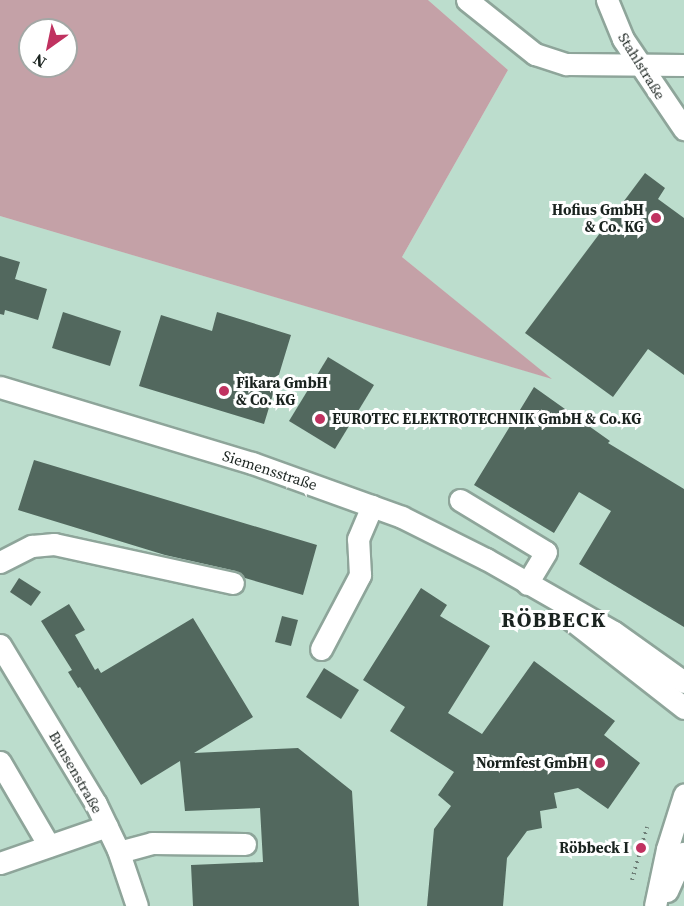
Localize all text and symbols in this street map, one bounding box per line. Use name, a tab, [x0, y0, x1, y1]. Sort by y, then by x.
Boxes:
north arrow	[18, 18, 78, 78]
street label: Stahlstraße	[614, 29, 670, 103]
text: N	[28, 49, 50, 74]
place label: Hofius GmbH & Co. KG	[552, 200, 644, 235]
marker: Hofius GmbH & Co. KG	[649, 211, 663, 225]
place label: Fikara GmbH & Co. KG	[236, 373, 328, 408]
marker: Fikara GmbH & Co. KG	[217, 384, 231, 398]
place label: EUROTEC ELEKTROTECHNIK GmbH & Co.KG	[332, 410, 641, 428]
marker: EUROTEC ELEKTROTECHNIK GmbH & Co.KG	[313, 412, 327, 426]
street label: Siemensstraße	[220, 446, 320, 494]
district label: RÖBBECK	[501, 607, 607, 633]
street label: Bunsenstraße	[45, 728, 107, 816]
place label: Normfest GmbH	[476, 754, 588, 772]
marker: Normfest GmbH	[593, 756, 607, 770]
place label: Röbbeck I	[559, 839, 629, 857]
marker: Röbbeck I	[634, 841, 648, 855]

